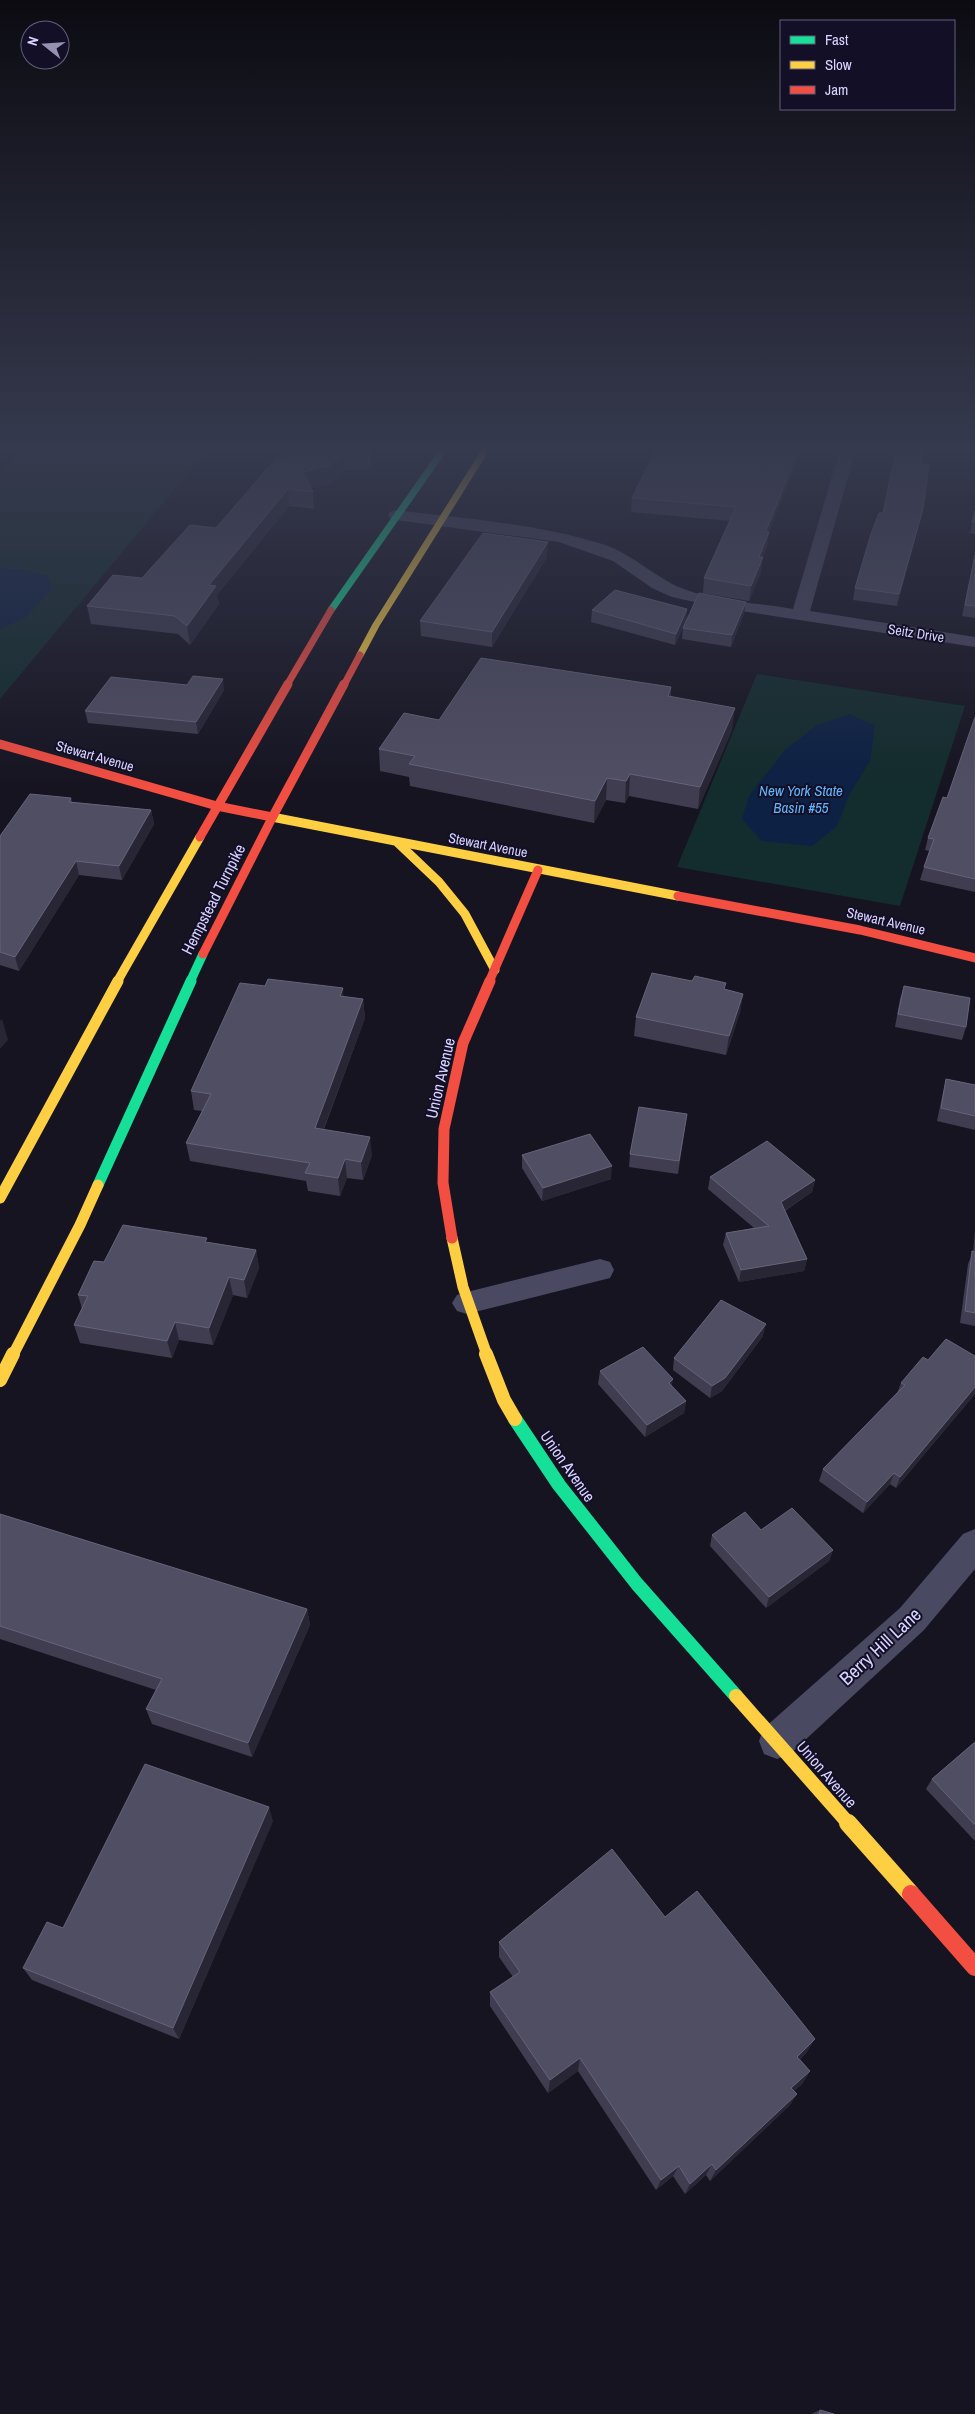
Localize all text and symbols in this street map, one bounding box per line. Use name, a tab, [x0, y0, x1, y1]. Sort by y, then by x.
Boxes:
north arrow	[20, 20, 70, 70]
legend	[780, 20, 955, 110]
text: Fast	[825, 29, 849, 50]
text: N	[23, 35, 42, 48]
text: Slow	[825, 54, 852, 75]
text: Jam	[825, 79, 848, 100]
street label: Seitz Drive	[887, 620, 945, 646]
street label: Stewart Avenue	[54, 736, 136, 776]
water label: New York State Basin #55	[759, 780, 843, 818]
street label: Stewart Avenue	[447, 829, 529, 861]
street label: Hempstead Turnpike	[176, 840, 250, 958]
street label: Stewart Avenue	[845, 903, 927, 939]
street label: Union Avenue	[420, 1035, 460, 1121]
street label: Union Avenue	[535, 1426, 601, 1506]
street label: Berry Hill Lane	[833, 1601, 927, 1691]
street label: Union Avenue	[792, 1736, 862, 1812]

